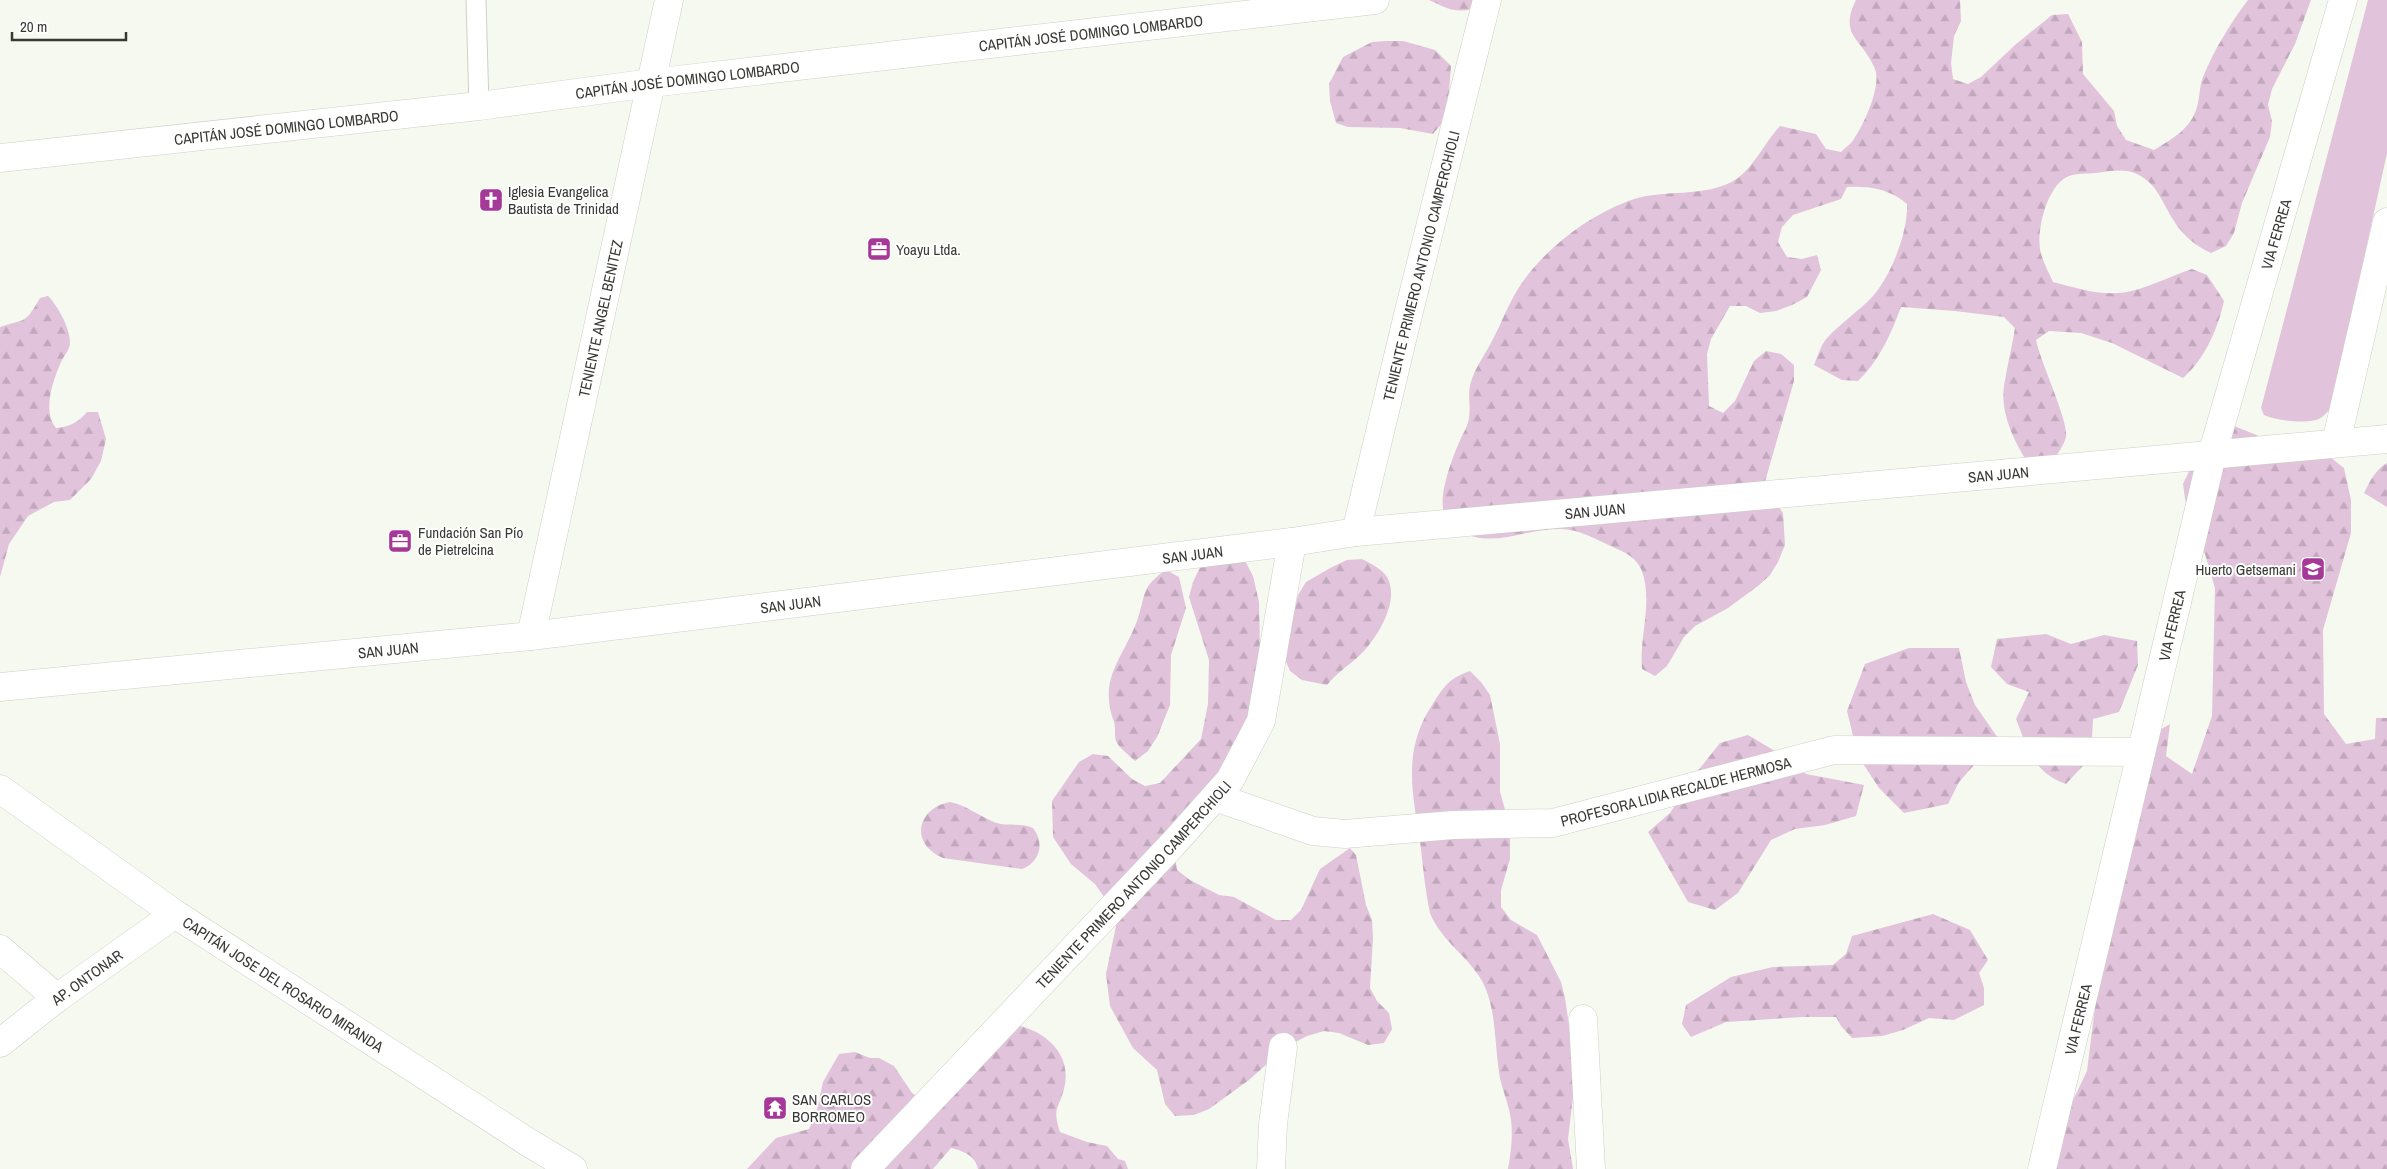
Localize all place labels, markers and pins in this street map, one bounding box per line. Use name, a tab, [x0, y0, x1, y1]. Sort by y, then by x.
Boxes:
place label: Iglesia Evangelica Bautista de Trinidad	[508, 181, 619, 219]
church icon: Iglesia Evangelica Bautista de Trinidad	[478, 187, 504, 213]
office icon: Yoayu Ltda.	[866, 236, 892, 262]
place label: Yoayu Ltda.	[896, 239, 961, 260]
place label: Fundación San Pío de Pietrelcina	[418, 522, 523, 560]
office icon: Fundación San Pío de Pietrelcina	[387, 528, 413, 554]
school or university icon: Huerto Getsemani	[2300, 556, 2326, 582]
place label: Huerto Getsemani	[2195, 559, 2296, 580]
place label: SAN CARLOS BORROMEO	[792, 1089, 871, 1127]
temple icon: SAN CARLOS BORROMEO	[762, 1095, 788, 1121]

